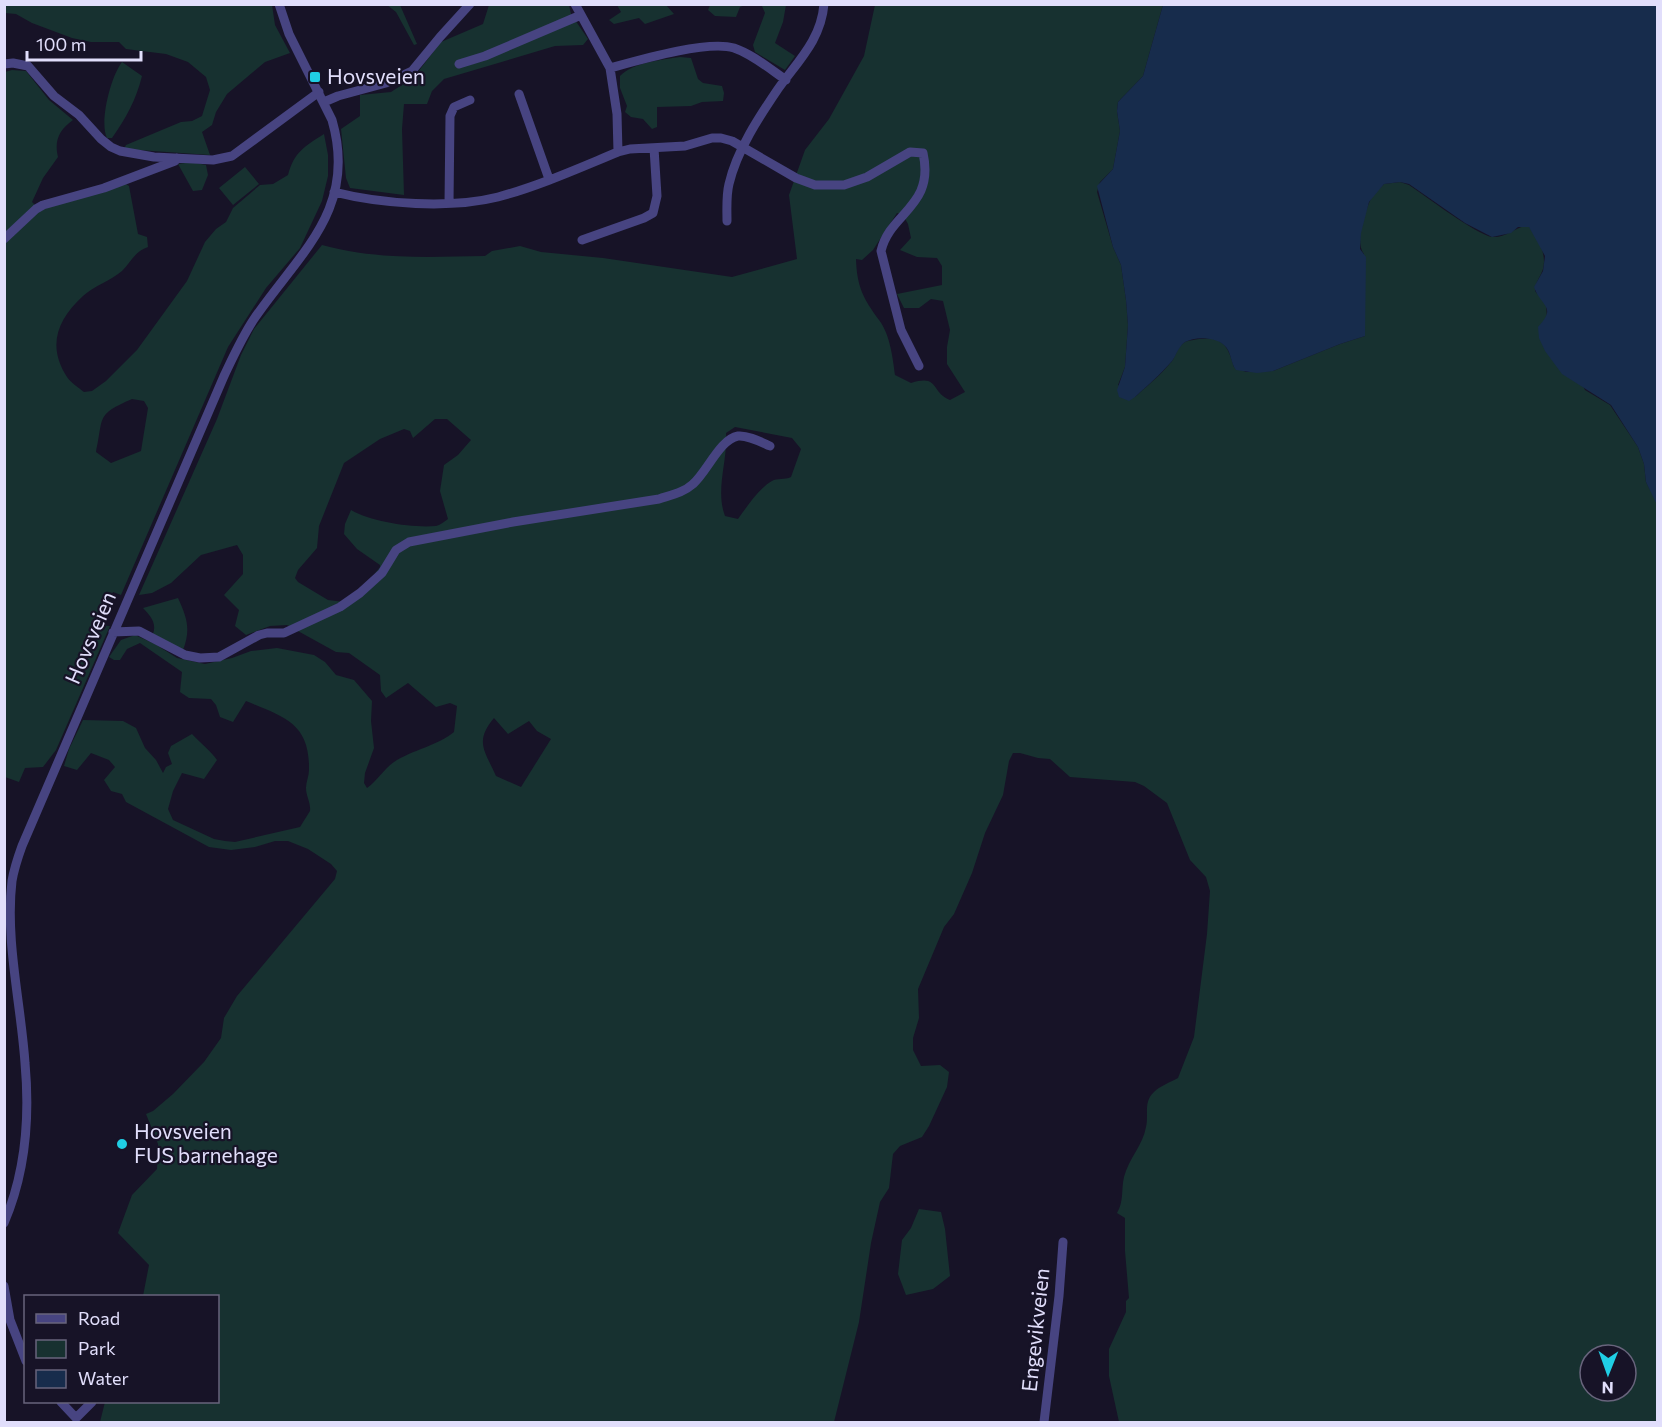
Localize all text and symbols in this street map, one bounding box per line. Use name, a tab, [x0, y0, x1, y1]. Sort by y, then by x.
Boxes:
scale bar	[27, 24, 141, 62]
text: 100 m	[36, 33, 86, 55]
place label: Hovsveien	[327, 63, 425, 88]
marker: Hovsveien	[308, 70, 322, 84]
street label: Hovsveien	[59, 587, 120, 687]
place label: Hovsveien FUS barnehage	[134, 1118, 278, 1167]
marker: Hovsveien FUS barnehage	[115, 1137, 129, 1151]
street label: Engevikveien	[1016, 1267, 1053, 1393]
legend	[24, 1295, 219, 1403]
text: Road	[78, 1307, 120, 1329]
text: Park	[78, 1337, 116, 1359]
north arrow	[1578, 1343, 1638, 1403]
text: Water	[78, 1367, 129, 1389]
text: N	[1602, 1379, 1614, 1398]

